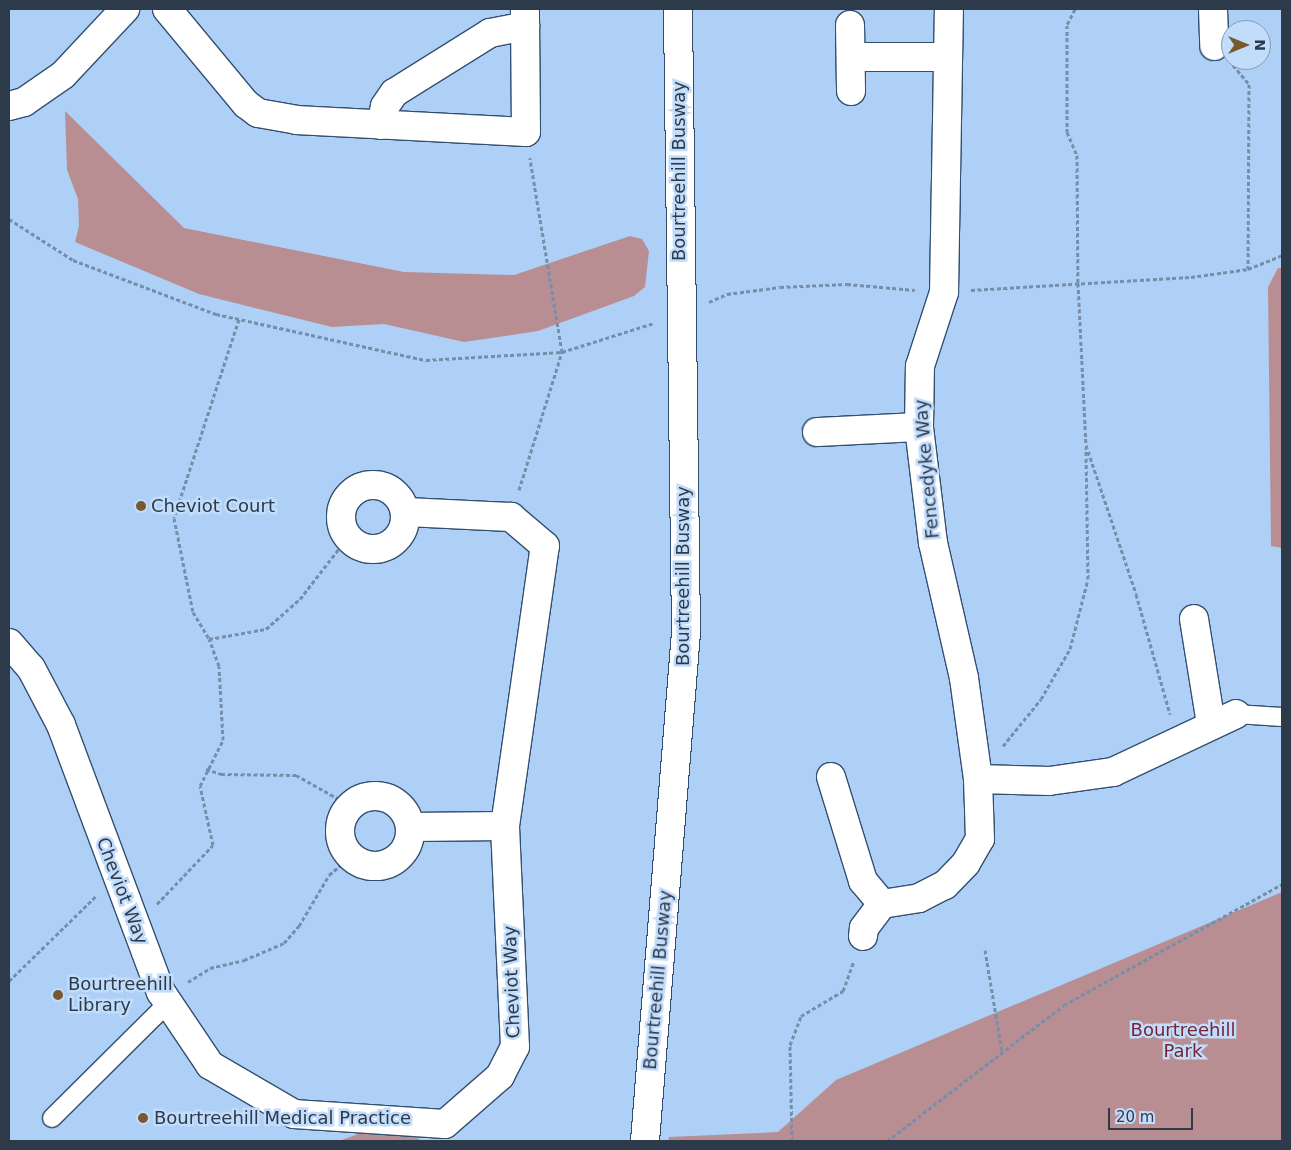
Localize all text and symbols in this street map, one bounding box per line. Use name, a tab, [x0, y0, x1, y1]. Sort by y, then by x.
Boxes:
north arrow	[1221, 20, 1271, 70]
text: N	[1252, 39, 1268, 51]
street label: Bourtreehill Busway	[668, 81, 690, 261]
street label: Fencedyke Way	[910, 398, 944, 540]
street label: Bourtreehill Busway	[672, 486, 694, 666]
place label: Cheviot Court	[151, 495, 275, 517]
marker: Cheviot Court	[135, 500, 147, 512]
street label: Cheviot Way	[92, 834, 152, 948]
street label: Bourtreehill Busway	[639, 889, 677, 1071]
street label: Cheviot Way	[499, 925, 525, 1039]
place label: Bourtreehill Library	[68, 974, 173, 1016]
marker: Bourtreehill Library	[52, 989, 64, 1001]
park label: Bourtreehill Park	[1131, 1020, 1235, 1062]
scale bar	[1111, 1098, 1196, 1130]
place label: Bourtreehill Medical Practice	[154, 1107, 411, 1129]
text: 20 m	[1116, 1108, 1154, 1126]
marker: Bourtreehill Medical Practice	[136, 1111, 150, 1125]

